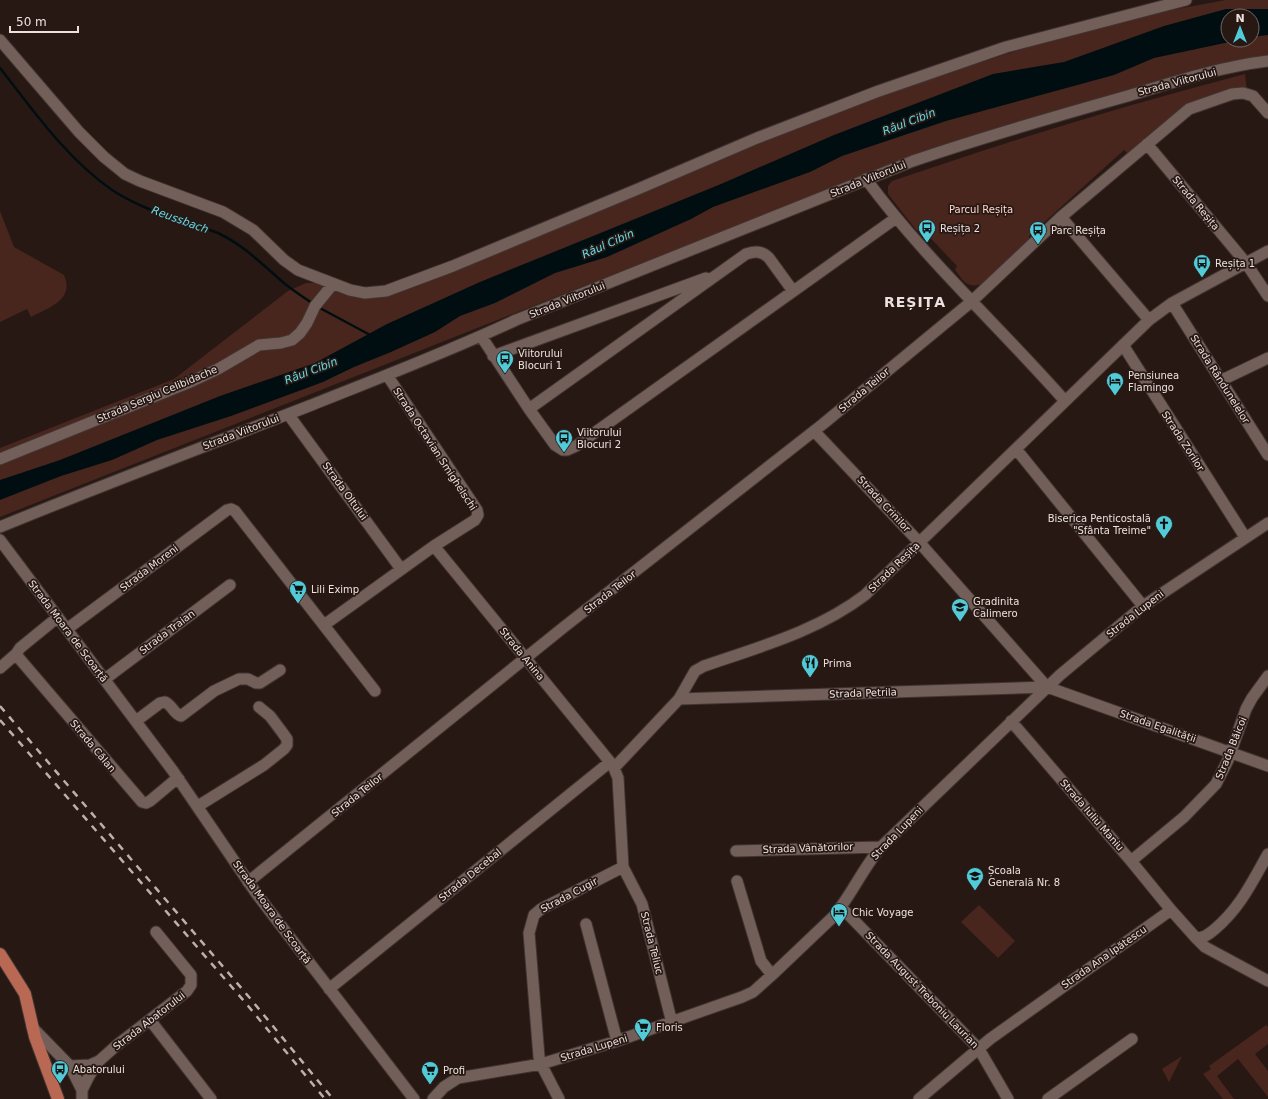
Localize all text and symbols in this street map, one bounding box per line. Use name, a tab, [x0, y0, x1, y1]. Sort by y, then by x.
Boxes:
scale bar	[10, 8, 78, 34]
north arrow	[1220, 8, 1260, 48]
text: N	[1235, 12, 1245, 25]
text: 50 m	[16, 15, 47, 29]
street label: Strada Viitorului	[1137, 66, 1217, 98]
water label: Râul Cibin	[881, 106, 937, 138]
street label: Strada Viitorului	[829, 159, 907, 199]
street label: Strada Reșița	[1170, 174, 1222, 233]
water label: Reussbach	[150, 204, 210, 236]
park label: Parcul Reșița	[949, 204, 1013, 216]
bus stop icon: Reșița 2	[917, 218, 937, 243]
bus stop icon: Parc Reșița	[1028, 220, 1048, 245]
place label: Reșița 2	[940, 223, 980, 235]
place label: Parc Reșița	[1051, 225, 1106, 237]
water label: Râul Cibin	[580, 227, 636, 261]
bus stop icon: Reșița 1	[1192, 253, 1212, 278]
place label: Reșița 1	[1215, 258, 1255, 270]
street label: Strada Viitorului	[528, 280, 606, 320]
district label: REȘIȚA	[884, 294, 946, 311]
street label: Strada Rândunelelor	[1188, 333, 1252, 426]
place label: Viitorului Blocuri 1	[518, 348, 563, 371]
bus stop icon: Viitorului Blocuri 1	[495, 349, 515, 374]
water label: Râul Cibin	[283, 355, 339, 387]
street label: Strada Sergiu Celibidache	[95, 364, 219, 424]
street label: Strada Teilor	[837, 365, 892, 414]
place label: Pensiunea Flamingo	[1128, 370, 1179, 393]
hotel icon: Pensiunea Flamingo	[1105, 371, 1125, 396]
street label: Strada Octavian Smighelschi	[391, 386, 479, 512]
street label: Strada Zorilor	[1160, 409, 1207, 474]
street label: Strada Viitorului	[201, 412, 281, 452]
place label: Viitorului Blocuri 2	[577, 427, 622, 450]
bus stop icon: Viitorului Blocuri 2	[554, 428, 574, 453]
street label: Strada Oltului	[320, 460, 370, 522]
street label: Strada Crinilor	[855, 474, 913, 535]
place label: Biserica Penticostală "Sfânta Treime"	[1048, 513, 1151, 536]
church icon: Biserica Penticostală "Sfânta Treime"	[1154, 514, 1174, 539]
street label: Strada Reșița	[866, 540, 923, 595]
street label: Strada Moreni	[118, 543, 180, 593]
street label: Strada Teilor	[582, 568, 639, 616]
street label: Strada Moara de Scoarță	[25, 578, 110, 685]
supermarket icon: Lili Eximp	[288, 579, 308, 604]
place label: Lili Eximp	[311, 584, 359, 595]
street label: Strada Lupeni	[1104, 588, 1166, 640]
place label: Gradinita Calimero	[973, 596, 1019, 619]
school or university icon: Gradinita Calimero	[950, 597, 970, 622]
street label: Strada Traian	[137, 608, 197, 656]
street label: Strada Anina	[497, 625, 547, 683]
restaurant icon: Prima	[800, 653, 820, 678]
place label: Prima	[823, 658, 852, 669]
street label: Strada Petrila	[829, 686, 897, 700]
street label: Strada Egalității	[1118, 708, 1198, 745]
street label: Strada Băicoi	[1213, 715, 1249, 781]
street label: Strada Călan	[68, 718, 118, 774]
street label: Strada Teilor	[329, 770, 385, 819]
street label: Strada Iuliu Maniu	[1058, 777, 1126, 853]
street label: Strada Lupeni	[869, 804, 925, 862]
street label: Strada Vânătorilor	[762, 841, 854, 855]
street label: Strada Decebal	[437, 847, 503, 903]
street label: Strada Moara de Scoarță	[230, 858, 313, 966]
place label: Școala Generală Nr. 8	[988, 865, 1060, 888]
school or university icon: Școala Generală Nr. 8	[965, 866, 985, 891]
street label: Strada Cugir	[539, 875, 600, 915]
hotel icon: Chic Voyage	[829, 902, 849, 927]
place label: Chic Voyage	[852, 907, 914, 918]
street label: Strada Teliuc	[639, 911, 665, 975]
street label: Strada Ana Ipătescu	[1059, 923, 1149, 991]
street label: Strada August Treboniu Laurian	[863, 930, 981, 1050]
street label: Strada Abatorului	[111, 990, 187, 1052]
supermarket icon: Floris	[633, 1017, 653, 1042]
place label: Floris	[656, 1022, 683, 1033]
street label: Strada Lupeni	[559, 1033, 629, 1063]
bus stop icon: Abatorului	[50, 1059, 70, 1084]
supermarket icon: Profi	[420, 1060, 440, 1085]
place label: Abatorului	[73, 1064, 125, 1075]
place label: Profi	[443, 1065, 465, 1076]

